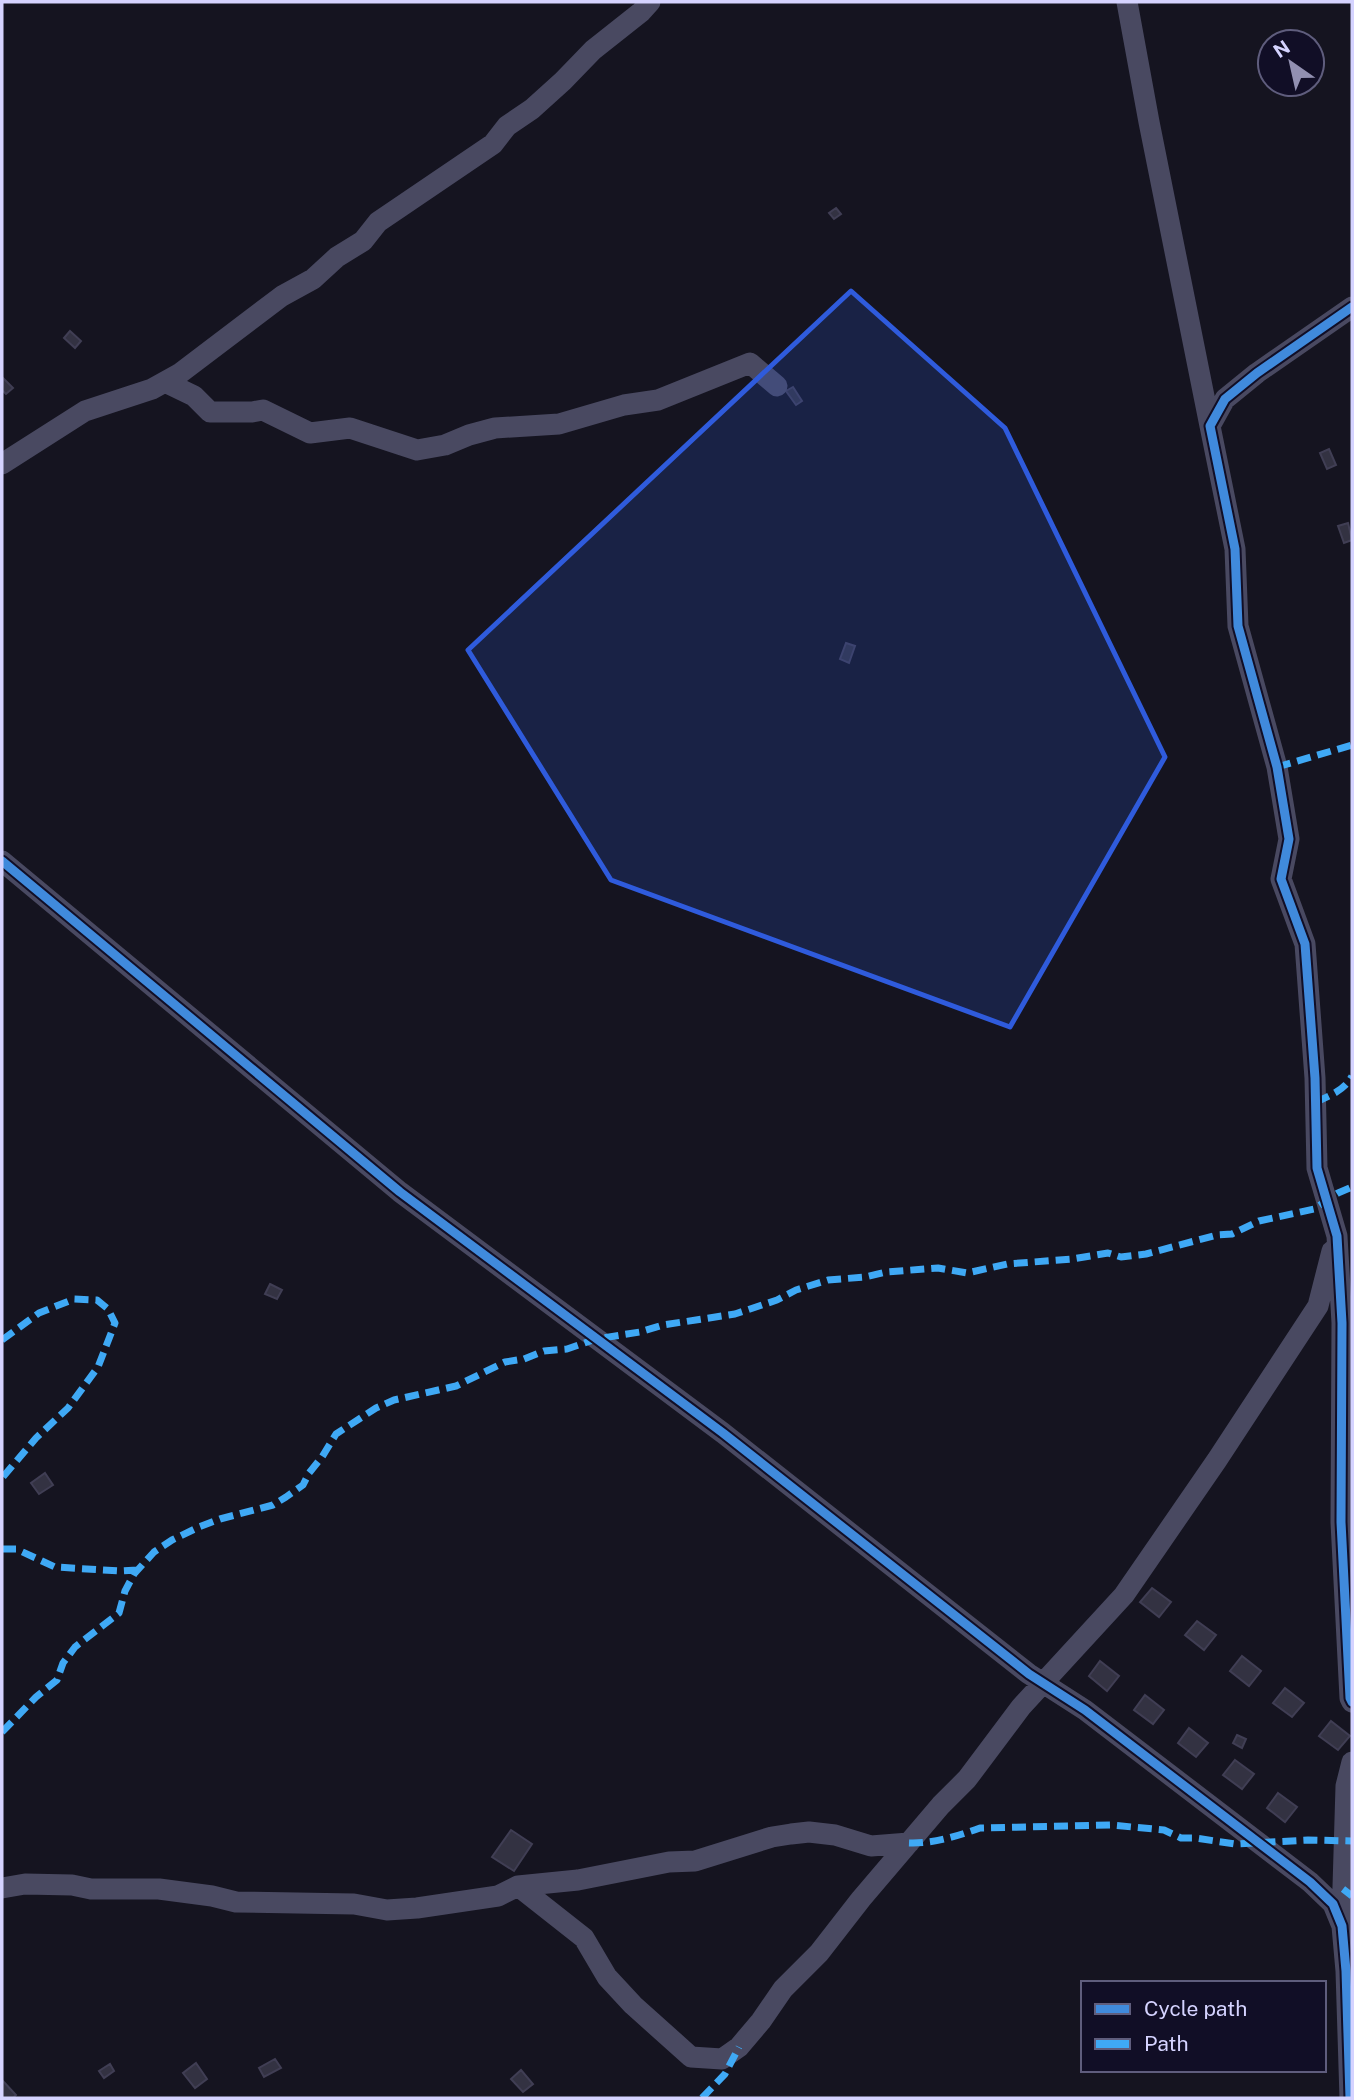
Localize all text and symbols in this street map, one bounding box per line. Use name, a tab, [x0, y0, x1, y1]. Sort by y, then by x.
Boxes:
north arrow	[1256, 28, 1326, 98]
text: N	[1269, 36, 1294, 62]
legend	[1081, 1981, 1326, 2072]
text: Cycle path	[1144, 1996, 1247, 2021]
text: Path	[1144, 2031, 1189, 2056]

